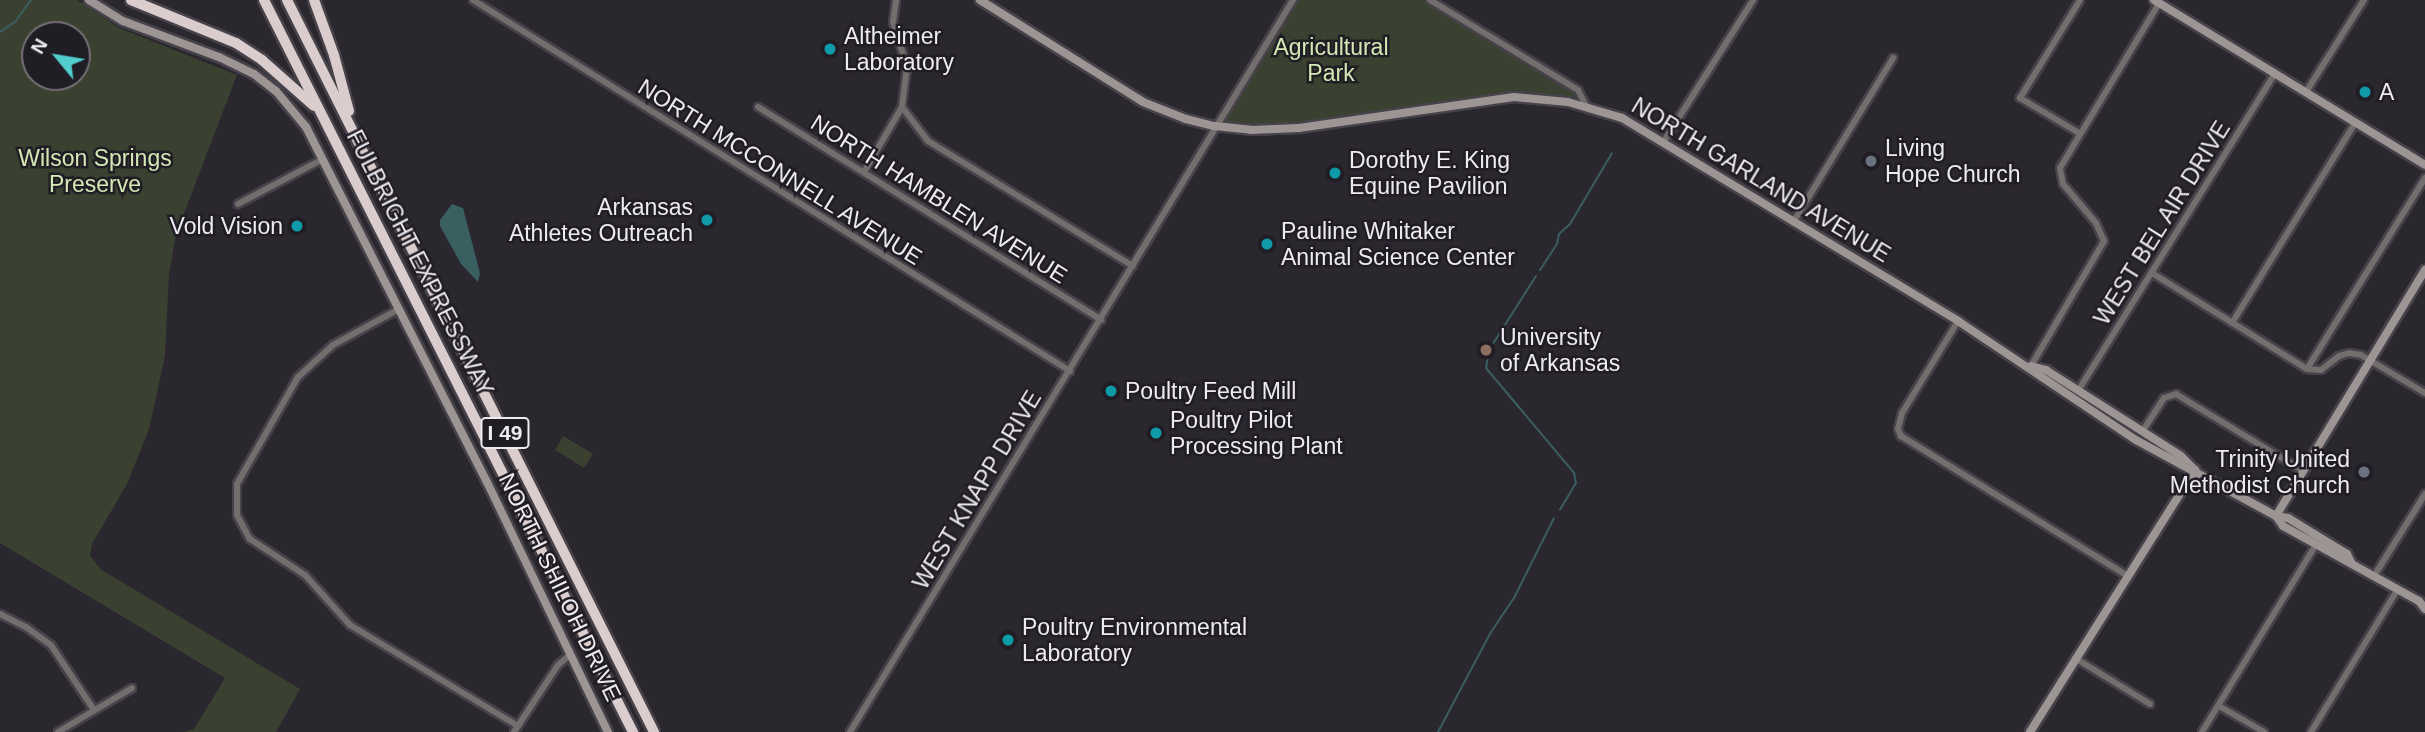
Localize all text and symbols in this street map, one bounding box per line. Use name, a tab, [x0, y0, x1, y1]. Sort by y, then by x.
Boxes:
north arrow	[21, 21, 91, 91]
place label: Altheimer Laboratory	[844, 22, 954, 76]
park label: Agricultural Park	[1273, 33, 1389, 87]
text: N	[27, 35, 52, 57]
marker: Altheimer Laboratory	[822, 41, 838, 57]
street label: NORTH MCCONNELL AVENUE	[632, 72, 928, 272]
place label: A	[2379, 78, 2394, 106]
marker: A	[2357, 84, 2373, 100]
street label: NORTH GARLAND AVENUE	[1626, 91, 1896, 269]
street label: NORTH HAMBLEN AVENUE	[805, 108, 1073, 290]
street label: WEST BEL AIR DRIVE	[2087, 115, 2237, 331]
street label: FULBRIGHT EXPRESSWAY	[341, 125, 499, 401]
place label: Living Hope Church	[1885, 134, 2021, 188]
park label: Wilson Springs Preserve	[18, 144, 172, 198]
place label: Dorothy E. King Equine Pavilion	[1349, 146, 1510, 200]
marker: Living Hope Church	[1863, 153, 1879, 169]
marker: Dorothy E. King Equine Pavilion	[1327, 165, 1343, 181]
place label: Arkansas Athletes Outreach	[509, 193, 693, 247]
place label: Vold Vision	[170, 212, 283, 240]
marker: Arkansas Athletes Outreach	[699, 212, 715, 228]
place label: Pauline Whitaker Animal Science Center	[1281, 217, 1515, 271]
marker: Vold Vision	[289, 218, 305, 234]
marker: Pauline Whitaker Animal Science Center	[1259, 236, 1275, 252]
place label: University of Arkansas	[1500, 323, 1621, 377]
marker: University of Arkansas	[1478, 342, 1494, 358]
place label: Poultry Feed Mill	[1125, 377, 1296, 405]
marker: Poultry Feed Mill	[1103, 383, 1119, 399]
street label: WEST KNAPP DRIVE	[907, 385, 1047, 595]
place label: Poultry Pilot Processing Plant	[1170, 406, 1343, 460]
road number: I 49	[479, 416, 531, 450]
marker: Poultry Pilot Processing Plant	[1148, 425, 1164, 441]
place label: Trinity United Methodist Church	[2170, 445, 2350, 499]
marker: Trinity United Methodist Church	[2356, 464, 2372, 480]
street label: NORTH SHILOH DRIVE	[493, 469, 627, 705]
place label: Poultry Environmental Laboratory	[1022, 613, 1247, 667]
marker: Poultry Environmental Laboratory	[1000, 632, 1016, 648]

